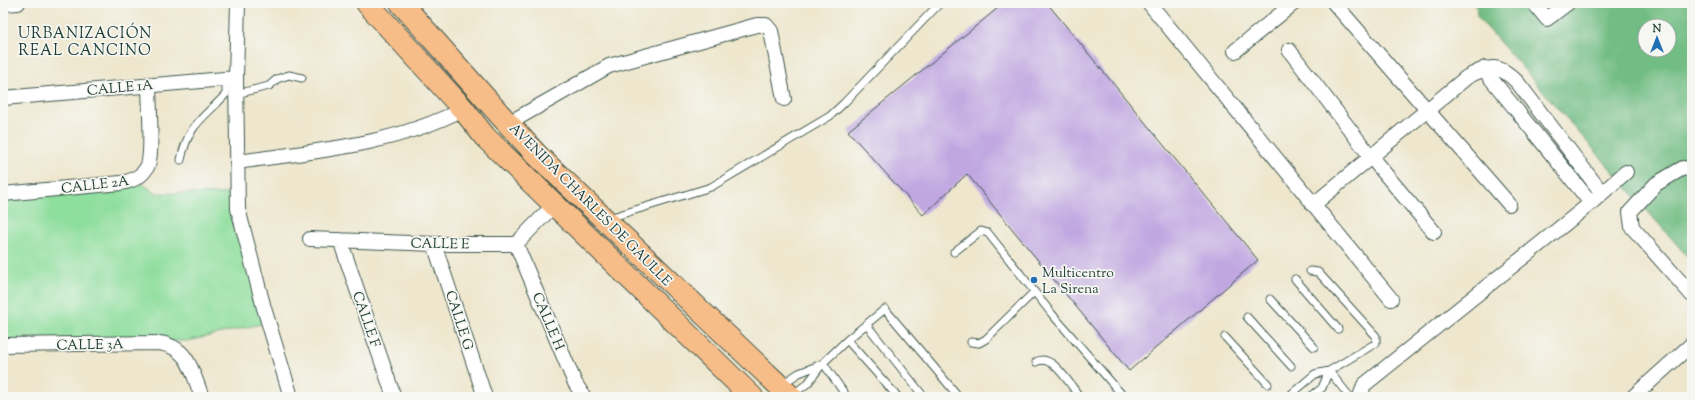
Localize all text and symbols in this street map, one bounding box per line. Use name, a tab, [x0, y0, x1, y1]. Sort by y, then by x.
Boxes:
north arrow	[1637, 18, 1677, 58]
text: N	[1652, 21, 1662, 37]
district label: URBANIZACIÓN REAL CANCINO	[18, 22, 152, 62]
street label: CALLE 1A	[86, 76, 155, 102]
street label: AVENIDA CHARLES DE GAULLE	[504, 120, 676, 292]
street label: CALLE 2A	[60, 172, 131, 200]
street label: CALLE E	[410, 234, 470, 256]
place label: Multicentro La Sirena	[1042, 264, 1114, 300]
marker: Multicentro La Sirena	[1029, 275, 1039, 285]
street label: CALLE G	[439, 288, 477, 354]
street label: CALLE F	[346, 289, 384, 351]
street label: CALLE H	[526, 290, 568, 354]
street label: CALLE 3A	[56, 335, 125, 357]

